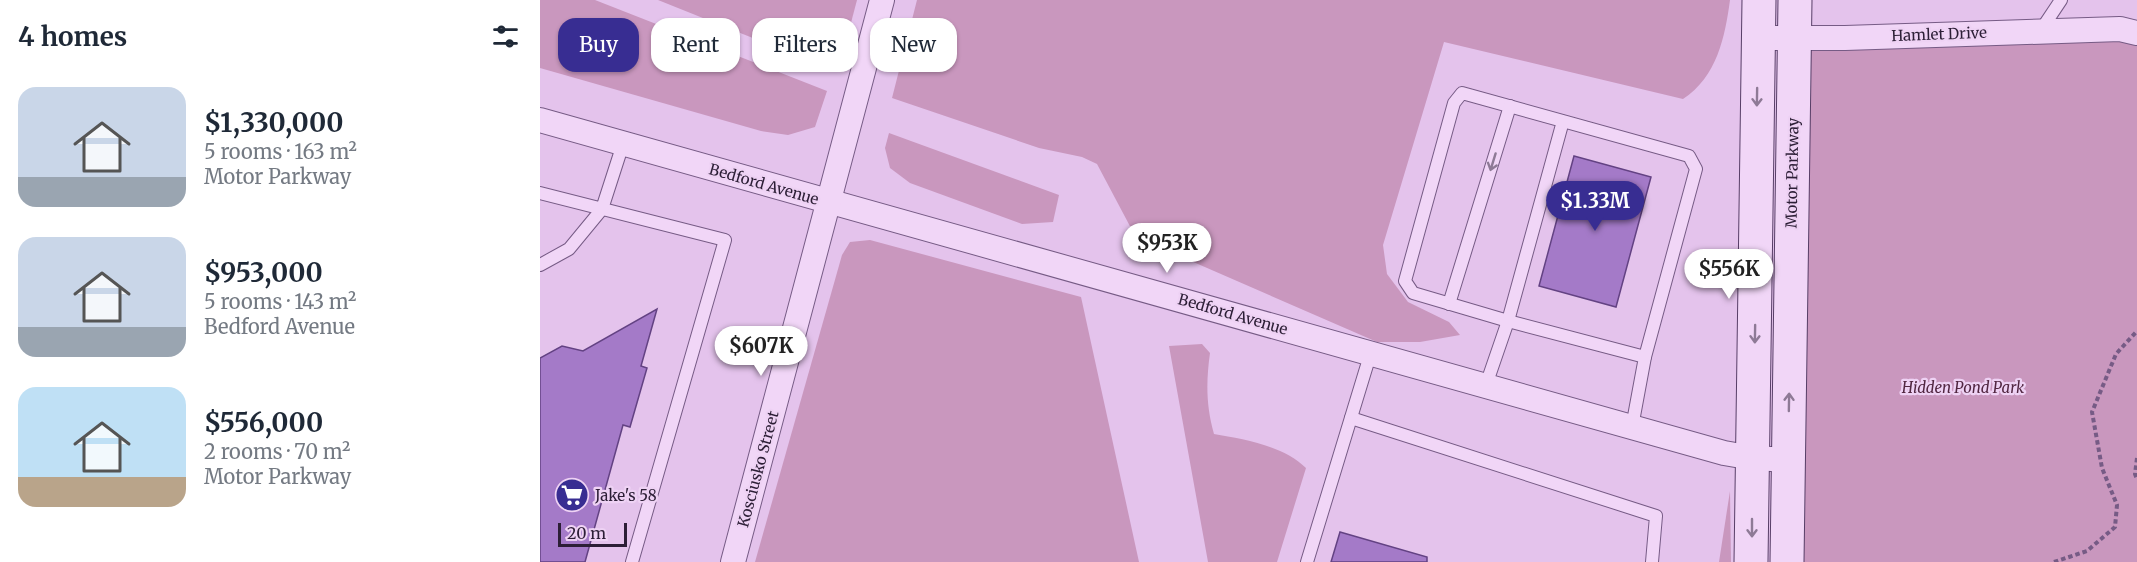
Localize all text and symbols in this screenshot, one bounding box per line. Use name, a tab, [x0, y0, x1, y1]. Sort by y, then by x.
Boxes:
chip: Buy	[558, 18, 639, 72]
chip: Rent	[651, 18, 740, 72]
chip: Filters	[752, 18, 858, 72]
chip: New	[870, 18, 957, 72]
text: 4 homes	[18, 20, 127, 53]
icon: filters	[489, 20, 522, 53]
street label: Hamlet Drive	[1891, 23, 1987, 45]
one-way arrow	[1751, 86, 1763, 106]
text: $1,330,000	[204, 106, 343, 139]
icon: home	[66, 111, 138, 183]
street label: Motor Parkway	[1782, 117, 1802, 228]
text: 5 rooms · 163 m²	[204, 139, 357, 164]
one-way arrow	[1487, 152, 1498, 171]
street label: Bedford Avenue	[707, 159, 821, 209]
text: Motor Parkway	[204, 164, 351, 189]
pin: $1.33M	[1546, 181, 1644, 232]
text: $1.33M	[1560, 188, 1630, 213]
pin: $953K	[1125, 223, 1209, 274]
text: $953K	[1136, 230, 1198, 255]
pin: $556K	[1687, 249, 1771, 300]
text: $953,000	[204, 256, 323, 289]
text: $556K	[1698, 256, 1760, 281]
icon: home	[66, 261, 138, 333]
text: 5 rooms · 143 m²	[204, 289, 356, 314]
street label: Bedford Avenue	[1176, 289, 1290, 339]
text: Bedford Avenue	[204, 314, 355, 339]
one-way arrow	[1749, 323, 1760, 343]
pin: $607K	[719, 326, 803, 377]
text: $607K	[729, 333, 793, 358]
park label: Hidden Pond Park	[1901, 378, 2025, 397]
one-way arrow	[1783, 392, 1795, 412]
text: $556,000	[204, 406, 323, 439]
street label: Kosciusko Street	[733, 409, 783, 529]
icon: home	[66, 411, 138, 483]
text: 2 rooms · 70 m²	[204, 439, 350, 464]
text: Motor Parkway	[204, 464, 351, 489]
supermarket icon: Jake's 58	[554, 477, 590, 513]
place label: Jake's 58	[594, 486, 657, 505]
one-way arrow	[1746, 518, 1758, 538]
scale bar	[558, 520, 627, 548]
text: 20 m	[567, 523, 606, 543]

